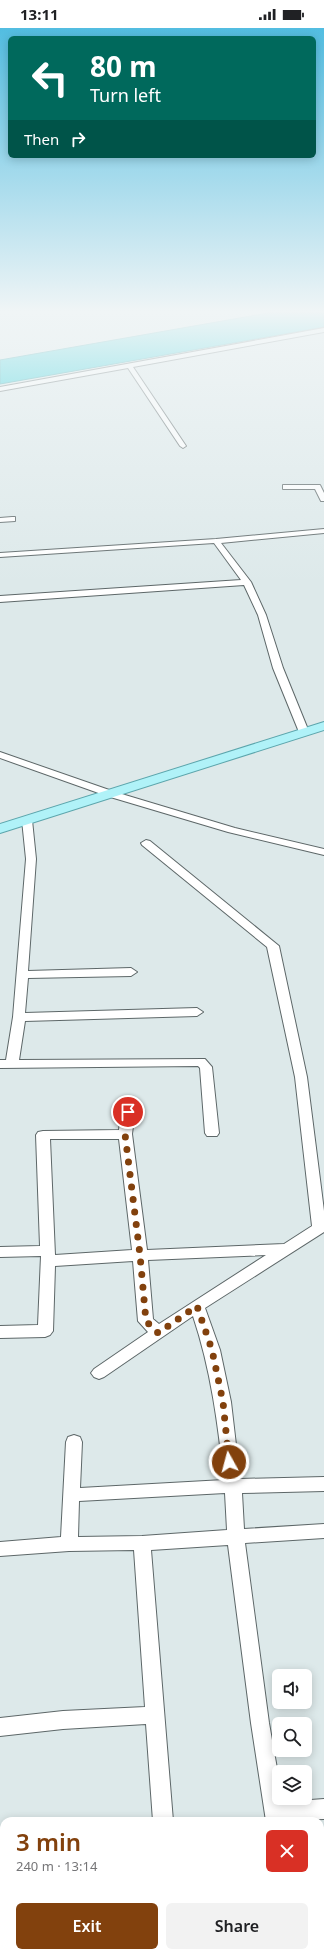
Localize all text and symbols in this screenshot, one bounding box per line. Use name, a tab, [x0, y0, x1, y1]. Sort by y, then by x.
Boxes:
text: 13:11	[20, 4, 59, 24]
text: 80 m	[90, 47, 157, 85]
icon: left	[24, 52, 76, 104]
text: Turn left	[90, 83, 161, 107]
icon: right	[67, 128, 89, 150]
text: Then	[24, 129, 59, 149]
pin	[111, 1095, 145, 1129]
icon: arrive	[117, 1101, 139, 1123]
position arrow	[208, 1441, 250, 1483]
map controls	[272, 1669, 312, 1805]
button: sound	[272, 1669, 312, 1709]
button: search	[272, 1717, 312, 1757]
button: layers	[272, 1765, 312, 1805]
text: 3 min	[16, 1825, 81, 1858]
button: close	[266, 1830, 308, 1872]
text: 240 m · 13:14	[16, 1857, 97, 1875]
button: Exit	[16, 1903, 158, 1949]
button: Share	[166, 1903, 308, 1949]

